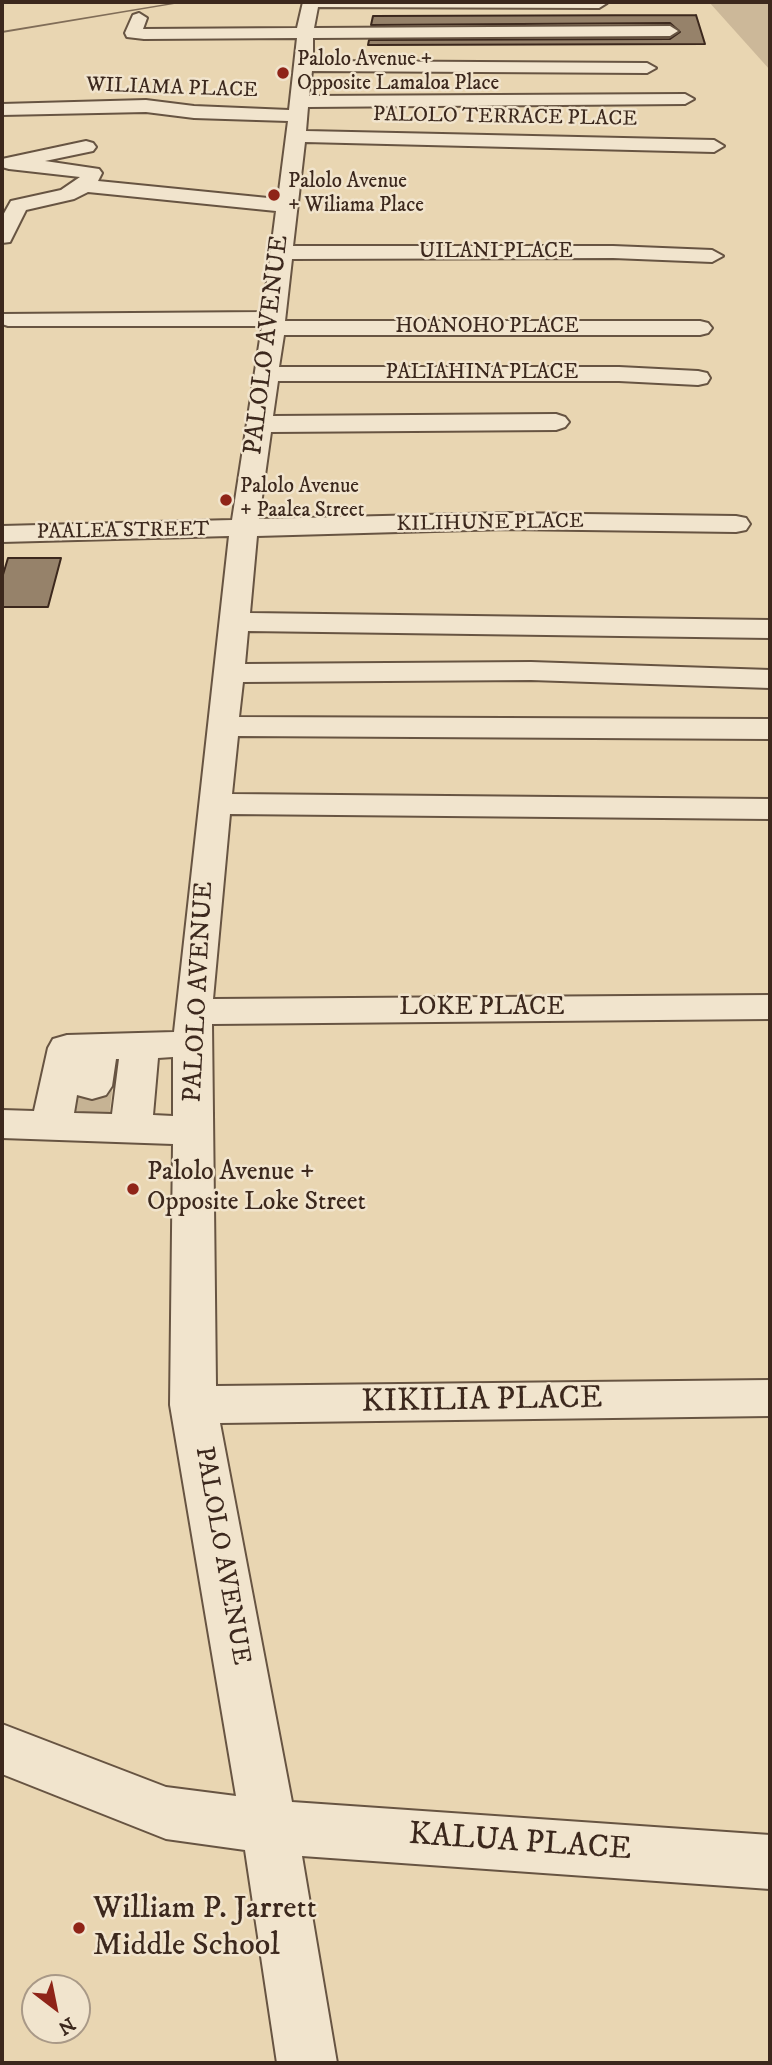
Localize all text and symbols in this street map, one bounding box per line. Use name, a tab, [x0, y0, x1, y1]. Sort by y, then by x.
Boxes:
place label: Palolo Avenue + Opposite Lamaloa Place	[297, 48, 499, 98]
marker: Palolo Avenue + Opposite Lamaloa Place	[275, 65, 291, 81]
street label: WILIAMA PLACE	[86, 73, 258, 105]
street label: PALOLO TERRACE PLACE	[373, 103, 637, 133]
place label: Palolo Avenue + Wiliama Place	[288, 170, 424, 220]
marker: Palolo Avenue + Wiliama Place	[266, 187, 282, 203]
street label: PALOLO AVENUE	[239, 233, 297, 457]
street label: UILANI PLACE	[419, 240, 573, 266]
street label: HOANOHO PLACE	[395, 315, 579, 341]
street label: PALIAHINA PLACE	[386, 361, 578, 387]
place label: Palolo Avenue + Paalea Street	[240, 475, 364, 525]
marker: Palolo Avenue + Paalea Street	[218, 492, 234, 508]
street label: KILIHUNE PLACE	[396, 510, 584, 538]
street label: PAALEA STREET	[36, 518, 210, 546]
street label: PALOLO AVENUE	[179, 881, 221, 1103]
street label: LOKE PLACE	[399, 993, 565, 1025]
place label: Palolo Avenue + Opposite Loke Street	[147, 1158, 366, 1220]
marker: Palolo Avenue + Opposite Loke Street	[125, 1181, 141, 1197]
street label: KIKILIA PLACE	[361, 1381, 603, 1423]
street label: PALOLO AVENUE	[186, 1444, 256, 1668]
street label: KALUA PLACE	[407, 1817, 633, 1871]
place label: William P. Jarrett Middle School	[93, 1891, 317, 1966]
marker: William P. Jarrett Middle School	[71, 1920, 87, 1936]
north arrow	[21, 1974, 91, 2044]
text: N	[54, 2012, 79, 2039]

